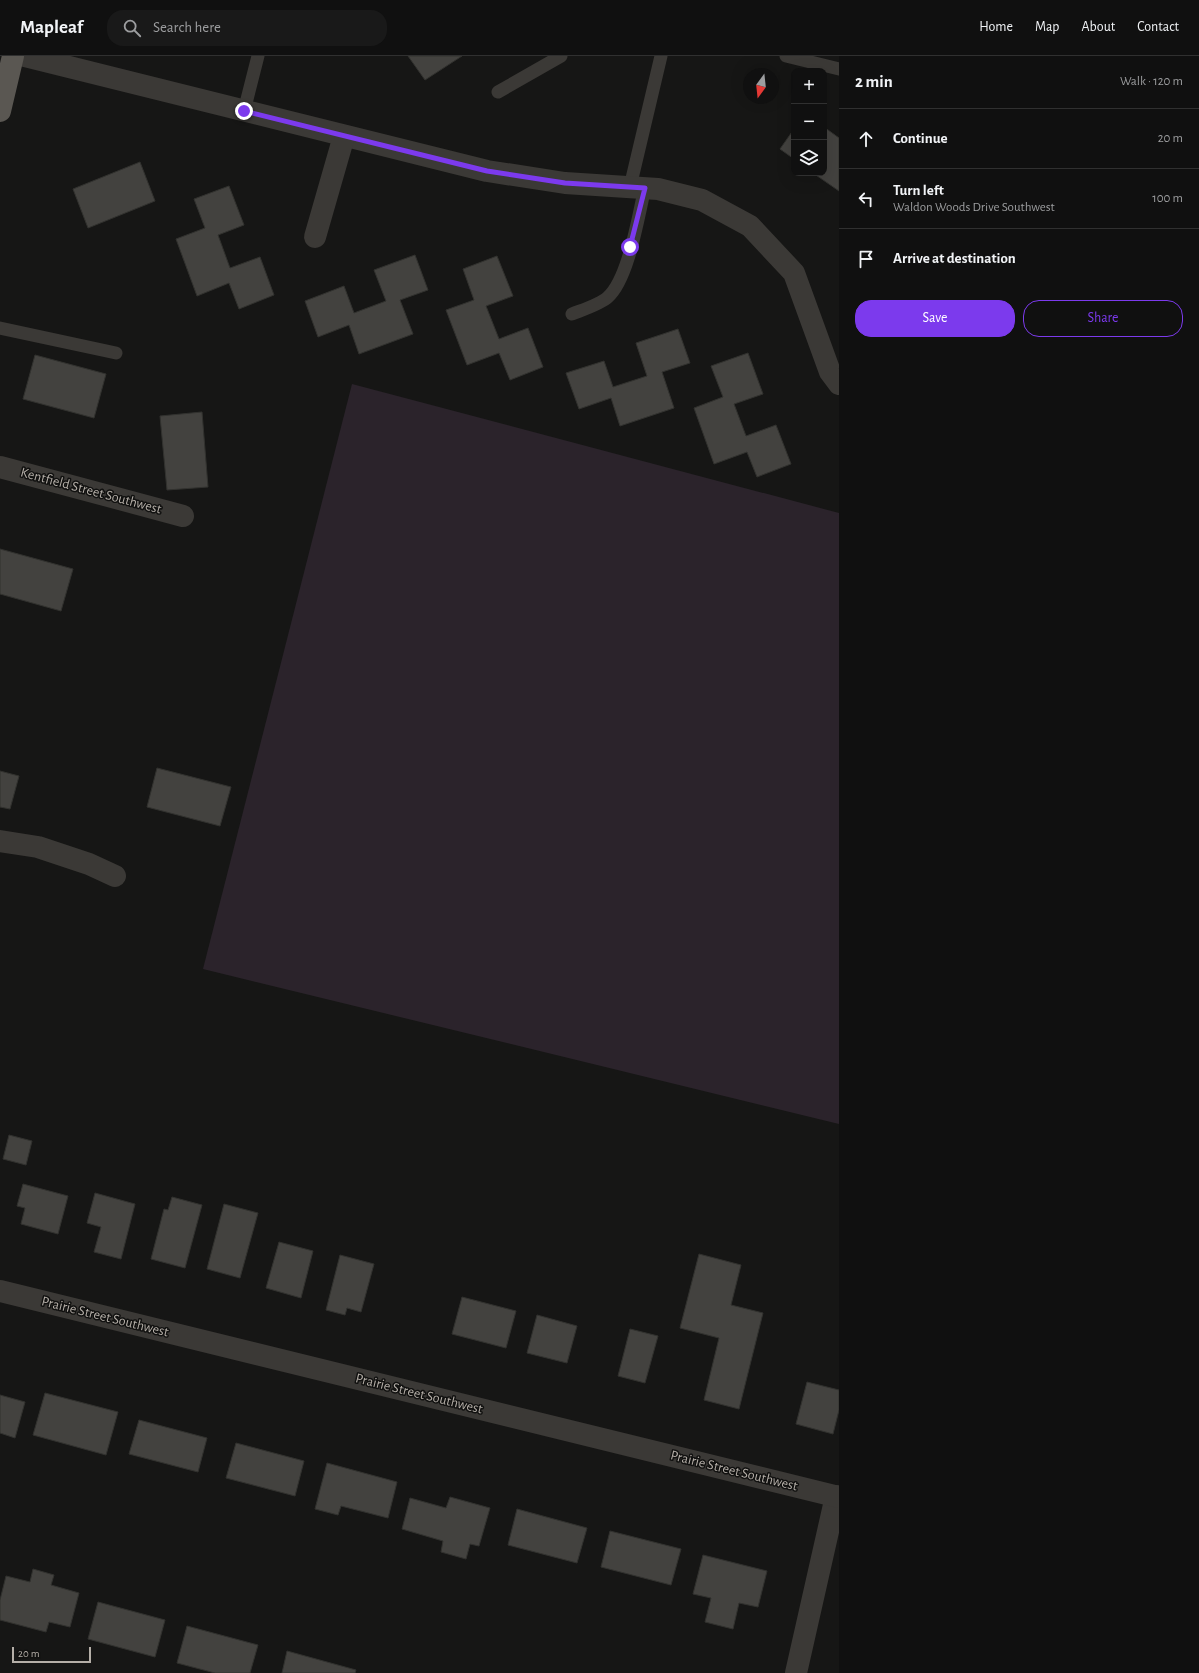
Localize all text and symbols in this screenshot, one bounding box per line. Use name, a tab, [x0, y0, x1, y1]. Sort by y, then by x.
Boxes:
search box	[107, 10, 387, 46]
icon: search	[121, 17, 143, 39]
text: Mapleaf	[20, 18, 83, 37]
text: Search here	[153, 20, 221, 35]
text: Home	[979, 20, 1013, 34]
text: Map	[1035, 20, 1059, 34]
text: About	[1081, 20, 1115, 34]
text: Contact	[1137, 20, 1179, 34]
north arrow	[743, 68, 779, 104]
map controls	[791, 68, 827, 176]
button: +	[791, 68, 827, 104]
text: 2 min	[855, 73, 893, 90]
text: Walk · 120 m	[1120, 75, 1183, 88]
route end	[235, 102, 253, 120]
button: −	[791, 104, 827, 140]
icon: ahead	[855, 128, 877, 150]
text: Continue	[893, 131, 948, 146]
text: 20 m	[1158, 132, 1183, 145]
button: layers	[791, 140, 827, 176]
text: Turn left	[893, 183, 944, 198]
icon: left	[855, 188, 877, 210]
text: 100 m	[1152, 192, 1183, 205]
text: Waldon Woods Drive Southwest	[893, 201, 1055, 214]
route start	[621, 238, 639, 256]
icon: arrive	[855, 248, 877, 270]
text: Arrive at destination	[893, 251, 1016, 266]
button: Save	[855, 300, 1015, 337]
button: Share	[1023, 300, 1183, 337]
street label: Kentfield Street Southwest	[19, 465, 163, 517]
street label: Prairie Street Southwest	[40, 1294, 170, 1340]
street label: Prairie Street Southwest	[354, 1371, 484, 1417]
street label: Prairie Street Southwest	[669, 1448, 799, 1494]
scale bar	[12, 1645, 91, 1664]
text: 20 m	[18, 1648, 39, 1659]

